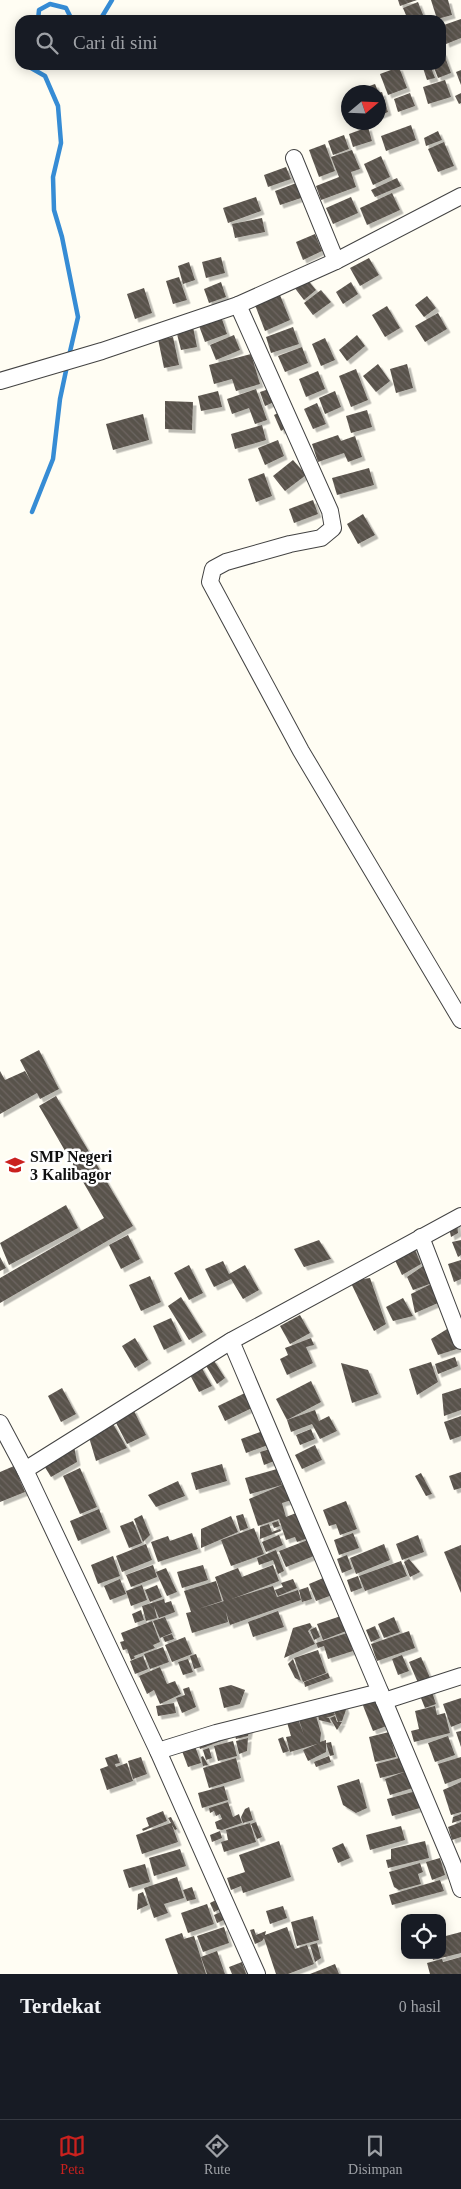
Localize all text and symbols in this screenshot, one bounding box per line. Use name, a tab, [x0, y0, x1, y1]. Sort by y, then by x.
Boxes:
search box	[15, 15, 446, 70]
icon: search	[33, 29, 61, 57]
text: Cari di sini	[73, 32, 157, 53]
north arrow	[341, 85, 386, 130]
place label: SMP Negeri 3 Kalibagor	[30, 1148, 113, 1184]
school or university icon: SMP Negeri 3 Kalibagor	[4, 1154, 26, 1176]
map controls	[401, 1914, 446, 1959]
button: locate	[401, 1914, 446, 1959]
text: Terdekat	[20, 1994, 101, 2018]
text: 0 hasil	[399, 1998, 441, 2015]
tab: Peta	[58, 2132, 86, 2178]
tab: Rute	[203, 2132, 231, 2178]
tab: Disimpan	[348, 2132, 403, 2178]

